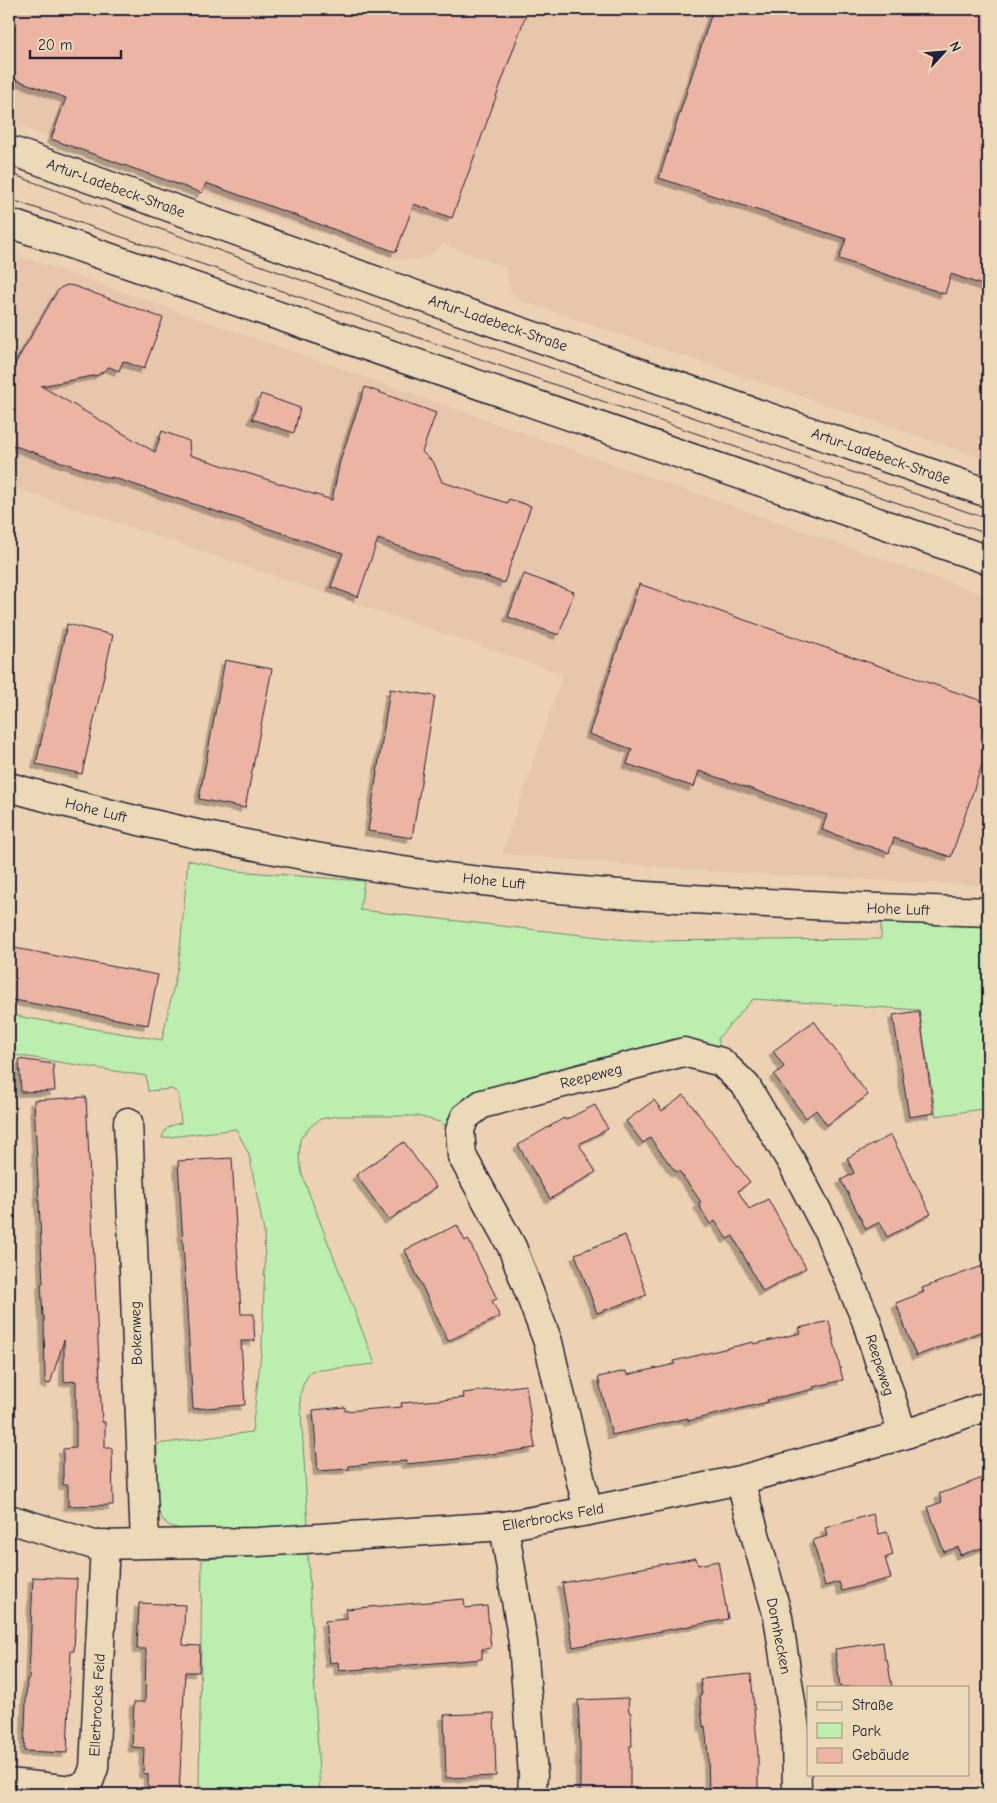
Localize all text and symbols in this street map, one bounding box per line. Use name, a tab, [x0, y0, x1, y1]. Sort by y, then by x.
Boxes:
scale bar	[30, 28, 121, 60]
north arrow	[920, 28, 970, 78]
text: 20 m	[38, 36, 72, 54]
text: N	[946, 39, 965, 54]
street label: Artur-Ladebeck-Straße	[44, 155, 188, 222]
street label: Artur-Ladebeck-Straße	[426, 291, 570, 355]
street label: Artur-Ladebeck-Straße	[809, 424, 953, 488]
street label: Hohe Luft	[63, 794, 129, 827]
street label: Hohe Luft	[462, 869, 527, 893]
street label: Hohe Luft	[866, 899, 930, 919]
street label: Reepeweg	[558, 1060, 624, 1092]
street label: Bokenweg	[126, 1301, 146, 1365]
street label: Reepeweg	[862, 1332, 898, 1398]
street label: Ellerbrocks Feld	[501, 1499, 605, 1535]
street label: Dornhecken	[763, 1596, 795, 1676]
street label: Ellerbrocks Feld	[85, 1653, 109, 1757]
legend	[807, 1686, 970, 1776]
text: Straße	[852, 1696, 894, 1714]
text: Park	[852, 1722, 881, 1740]
text: Gebäude	[852, 1746, 910, 1764]

